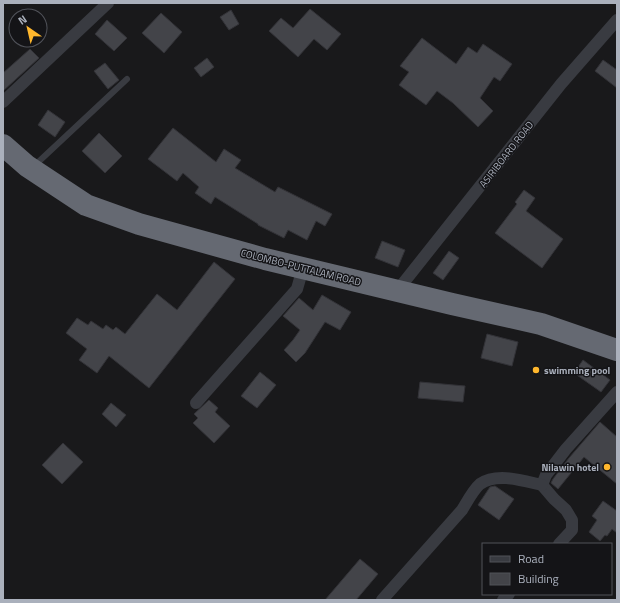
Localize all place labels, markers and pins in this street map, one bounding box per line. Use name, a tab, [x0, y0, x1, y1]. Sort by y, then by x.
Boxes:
place label: swimming pool	[544, 363, 611, 378]
marker: swimming pool	[531, 365, 541, 375]
place label: Nilawin hotel	[541, 460, 599, 475]
marker: Nilawin hotel	[602, 462, 612, 472]

